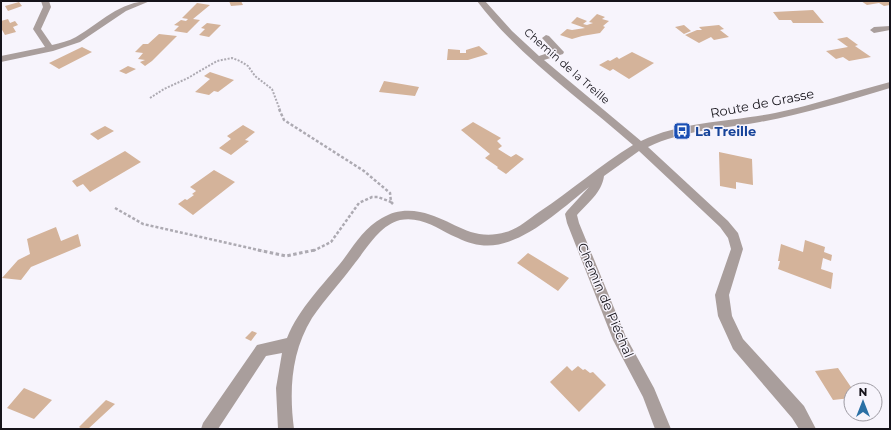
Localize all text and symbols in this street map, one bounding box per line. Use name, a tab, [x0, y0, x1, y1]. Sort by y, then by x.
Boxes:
street label: Chemin de la Treille	[521, 25, 613, 107]
street label: Route de Grasse	[709, 85, 815, 121]
bus stop icon: La Treille	[672, 121, 692, 141]
place label: La Treille	[695, 123, 756, 139]
street label: Chemin de Piéchal	[575, 240, 637, 360]
north arrow	[843, 382, 883, 422]
text: N	[859, 385, 867, 399]

